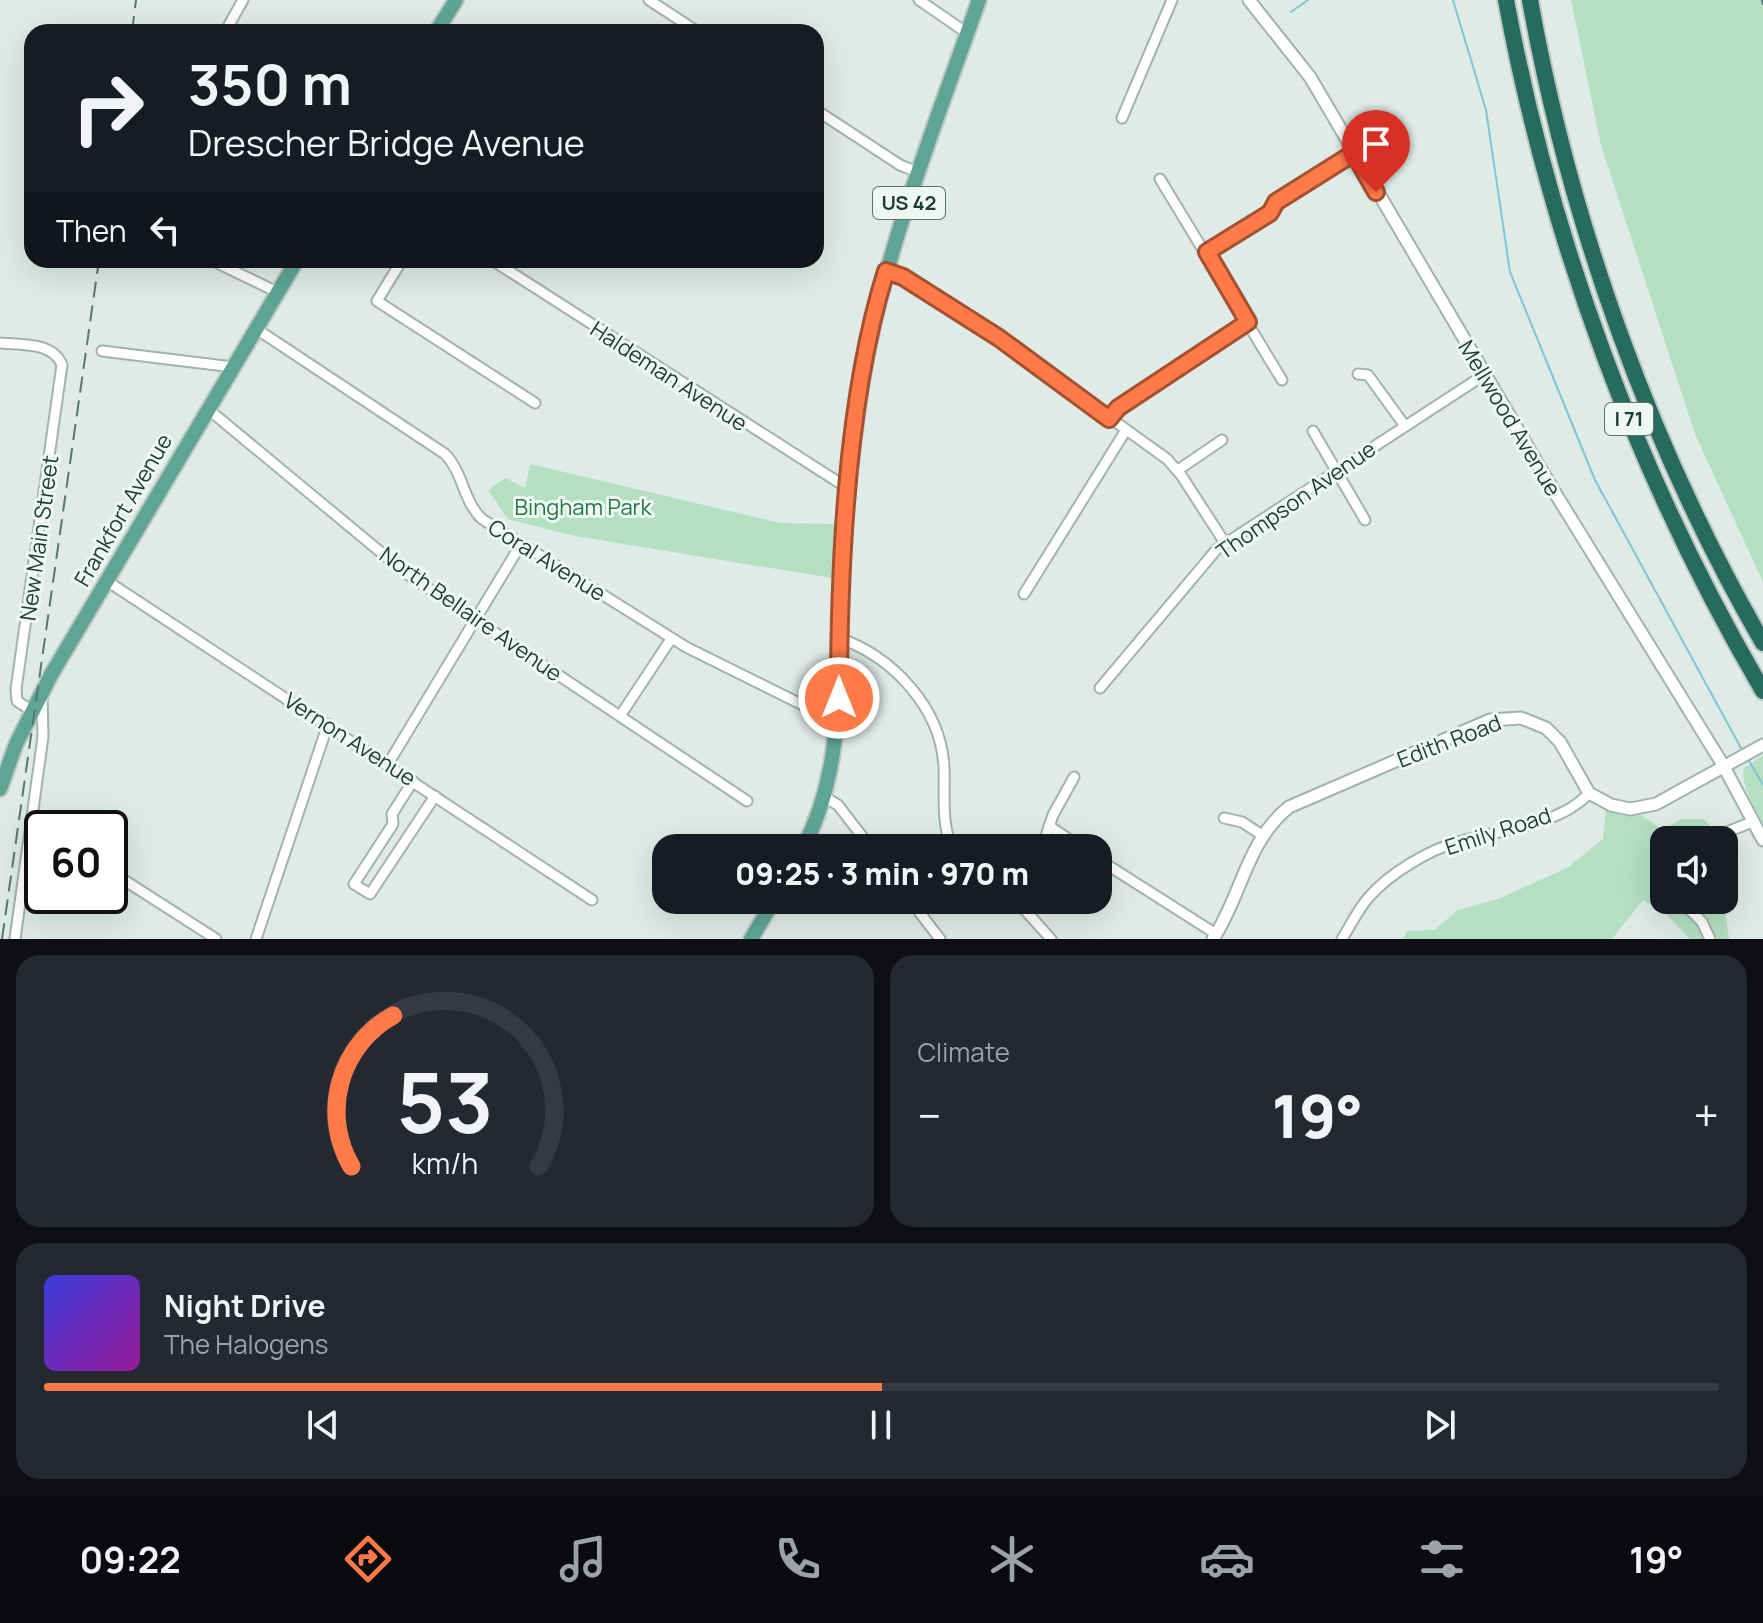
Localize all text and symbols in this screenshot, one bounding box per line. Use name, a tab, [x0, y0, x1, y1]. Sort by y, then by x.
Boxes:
text: 350 m	[188, 45, 352, 122]
icon: right	[56, 56, 160, 160]
pin	[1342, 110, 1410, 192]
text: Drescher Bridge Avenue	[188, 118, 585, 167]
icon: arrive	[1354, 122, 1398, 166]
road number: US 42	[873, 187, 945, 219]
icon: left	[143, 208, 187, 252]
text: Then	[56, 210, 127, 251]
street label: Haldeman Avenue	[585, 314, 753, 438]
street label: Mellwood Avenue	[1452, 334, 1568, 502]
road number: I 71	[1605, 403, 1653, 435]
street label: Frankfort Avenue	[67, 428, 179, 592]
street label: Thompson Avenue	[1210, 434, 1382, 566]
street label: New Main Street	[13, 453, 65, 623]
park label: Bingham Park	[515, 492, 653, 522]
street label: Coral Avenue	[483, 512, 612, 608]
street label: North Bellaire Avenue	[374, 540, 568, 688]
position arrow	[797, 656, 881, 740]
street label: Vernon Avenue	[278, 685, 422, 793]
street label: Edith Road	[1393, 707, 1505, 775]
street label: Emily Road	[1441, 800, 1555, 862]
speed limit sign: 60	[24, 810, 128, 914]
map controls	[1650, 826, 1738, 914]
button: sound	[1650, 826, 1738, 914]
text: 09:25 · 3 min · 970 m	[735, 853, 1029, 894]
text: Climate	[918, 1034, 1010, 1070]
text: 53	[396, 1044, 493, 1158]
text: 19°	[1272, 1074, 1363, 1156]
text: −	[918, 1085, 941, 1145]
text: +	[1694, 1085, 1719, 1145]
text: km/h	[412, 1144, 478, 1183]
text: Night Drive	[164, 1285, 326, 1326]
text: The Halogens	[164, 1326, 328, 1362]
icon: previous	[301, 1403, 345, 1447]
icon: pause	[859, 1403, 903, 1447]
icon: next	[1418, 1403, 1462, 1447]
icon: directions	[340, 1531, 396, 1587]
icon: music	[555, 1531, 611, 1587]
icon: phone	[770, 1531, 826, 1587]
icon: climate	[984, 1531, 1040, 1587]
icon: car	[1199, 1531, 1255, 1587]
icon: filters	[1414, 1531, 1470, 1587]
text: 09:22	[79, 1535, 181, 1584]
text: 19°	[1629, 1535, 1684, 1584]

